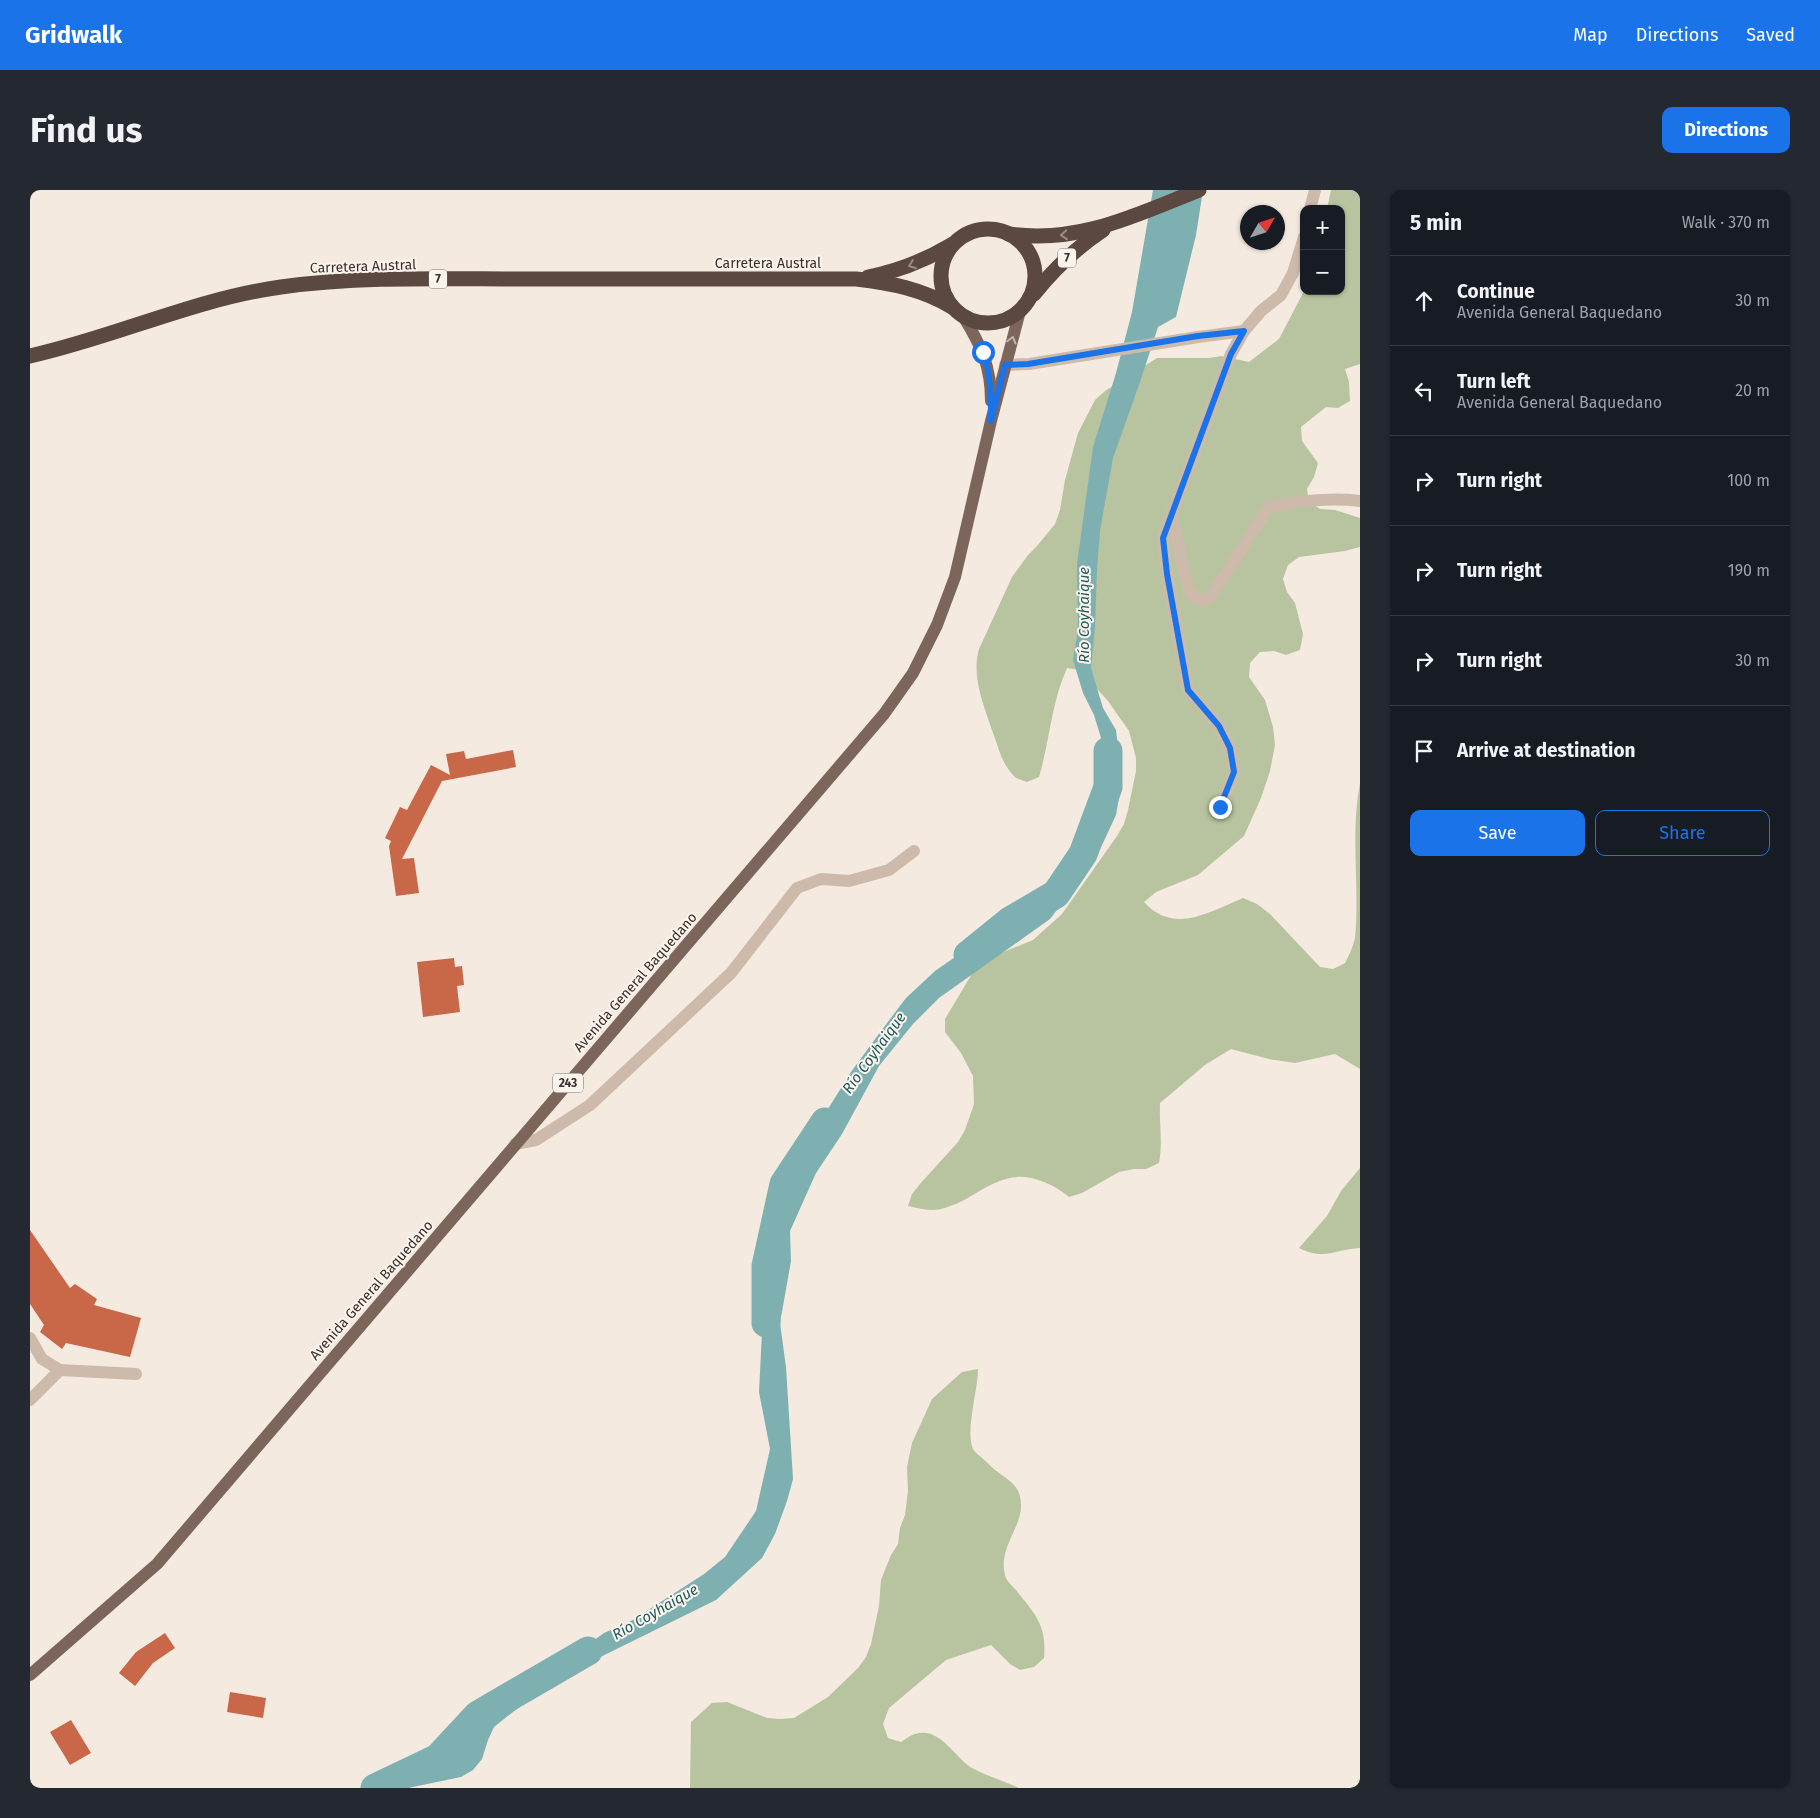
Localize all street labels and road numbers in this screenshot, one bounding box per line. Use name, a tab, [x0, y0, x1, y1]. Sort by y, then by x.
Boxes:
road number: 7	[1058, 248, 1076, 268]
street label: Carretera Austral	[715, 255, 821, 272]
street label: Carretera Austral	[310, 256, 416, 277]
road number: 7	[429, 270, 447, 288]
street label: Avenida General Baquedano	[570, 909, 701, 1056]
road number: 243	[553, 1074, 583, 1092]
street label: Avenida General Baquedano	[306, 1217, 437, 1364]

